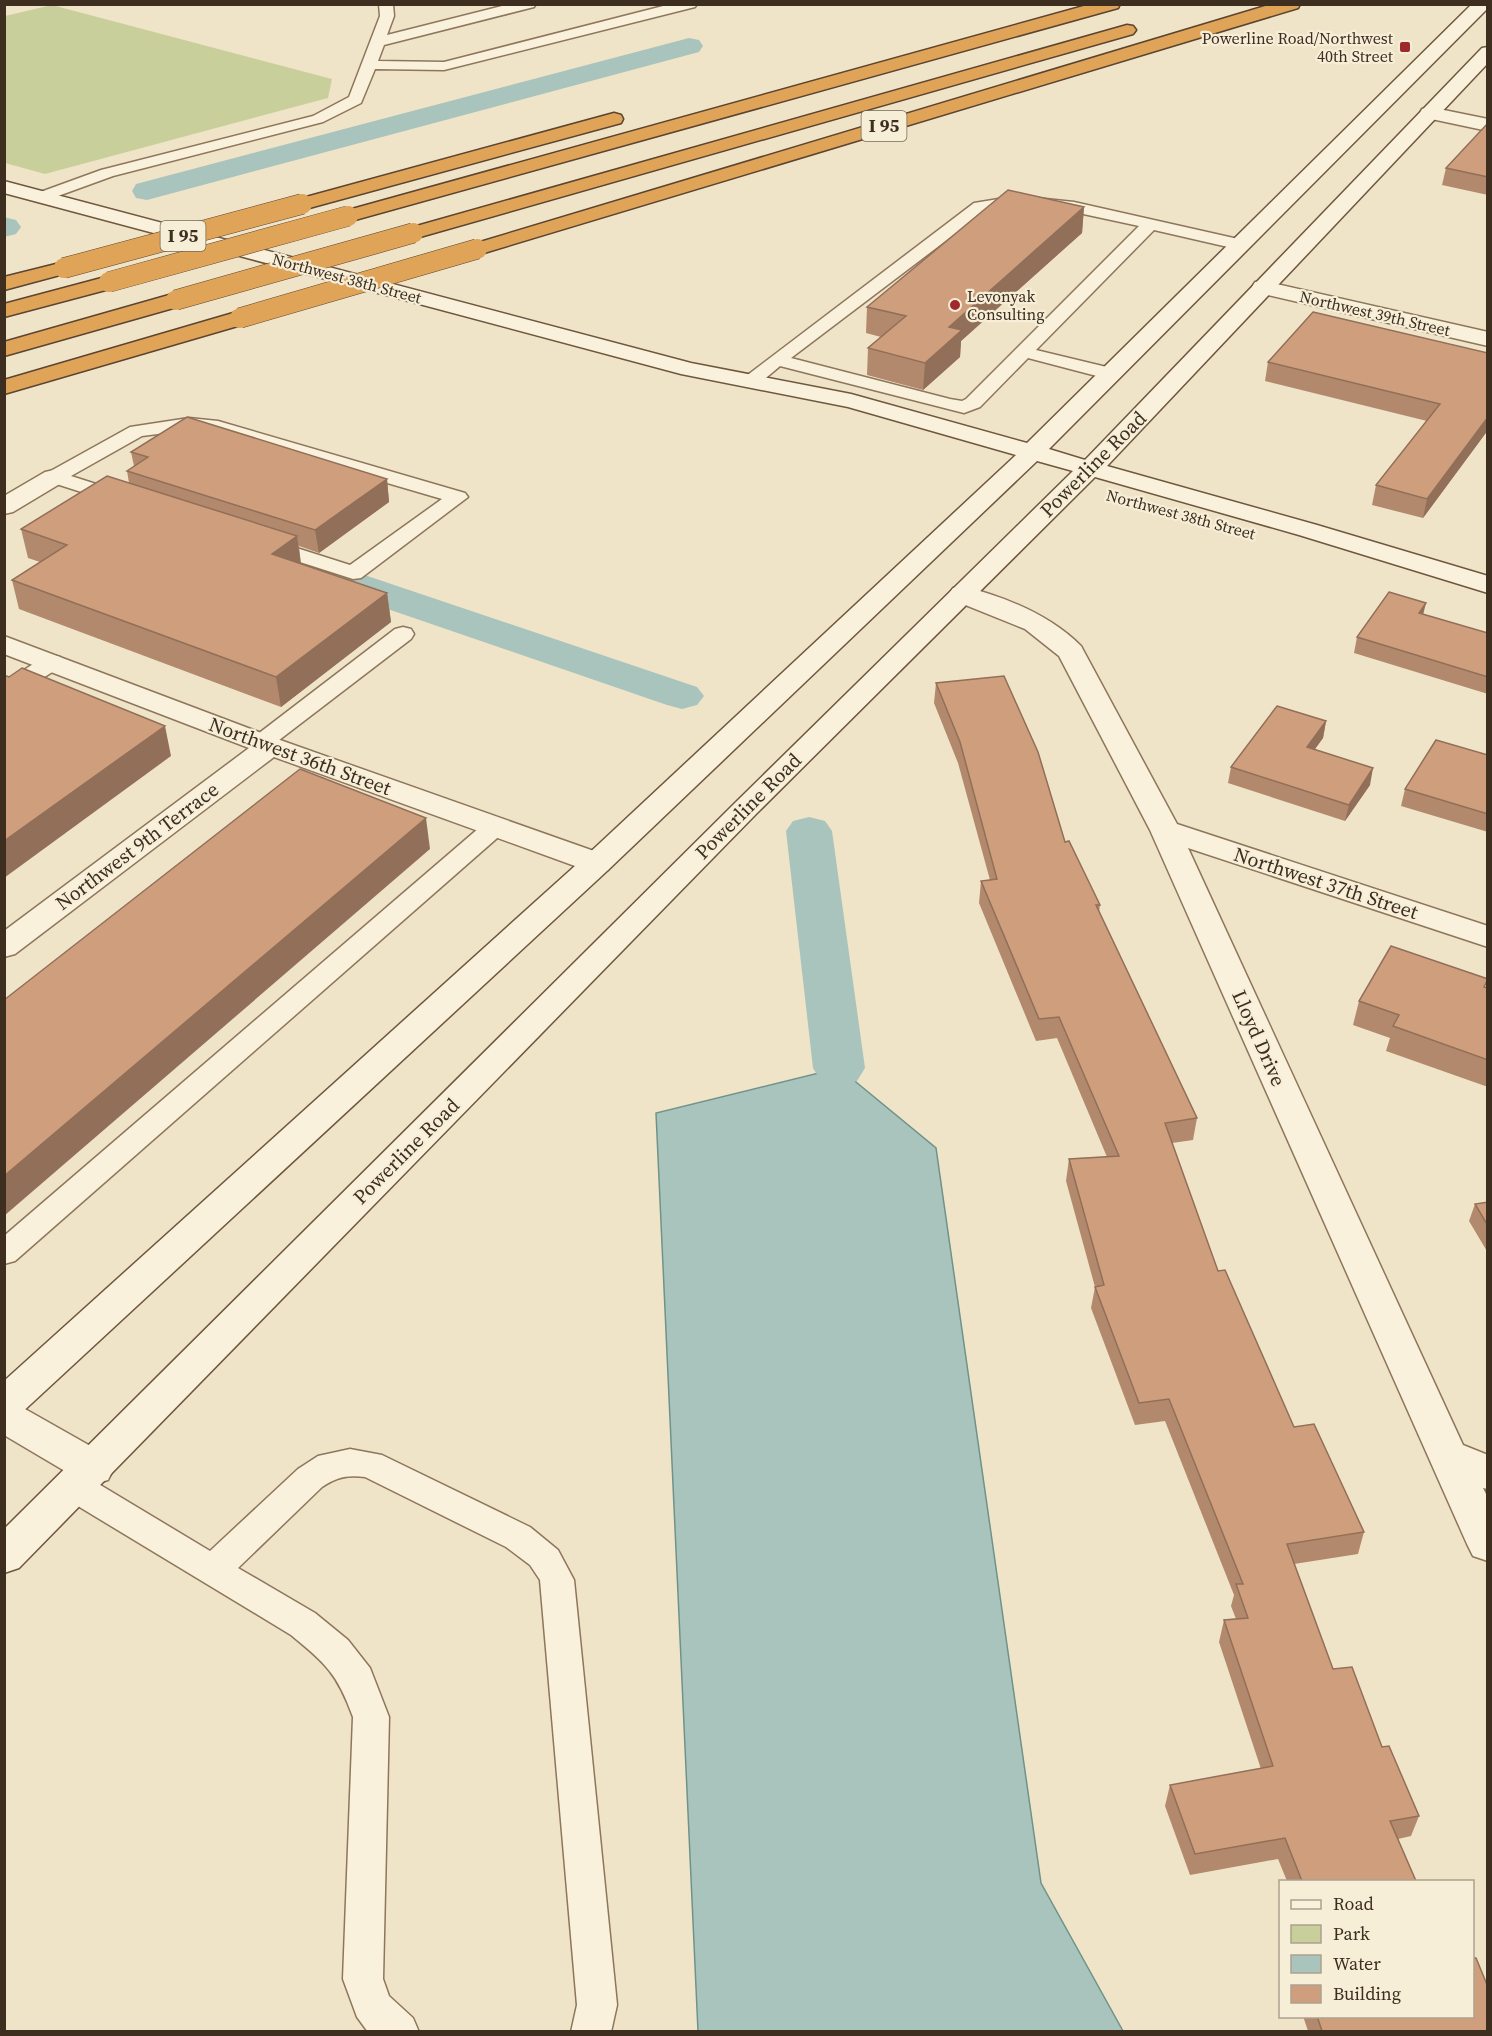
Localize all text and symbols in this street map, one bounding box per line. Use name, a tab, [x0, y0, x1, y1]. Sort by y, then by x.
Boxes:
place label: Powerline Road/Northwest 40th Street	[1202, 27, 1394, 67]
marker: Powerline Road/Northwest 40th Street	[1398, 40, 1412, 54]
road number: I 95	[862, 111, 906, 141]
road number: I 95	[160, 221, 206, 251]
street label: Northwest 38th Street	[270, 247, 425, 309]
place label: Levonyak Consulting	[967, 285, 1045, 325]
street label: Northwest 39th Street	[1298, 285, 1453, 341]
marker: Levonyak Consulting	[948, 298, 962, 312]
street label: Powerline Road	[1034, 404, 1153, 523]
street label: Northwest 38th Street	[1104, 483, 1259, 545]
street label: Northwest 36th Street	[205, 710, 395, 802]
street label: Powerline Road	[689, 746, 808, 865]
street label: Northwest 9th Terrace	[50, 775, 224, 917]
street label: Northwest 37th Street	[1230, 840, 1422, 926]
street label: Lloyd Drive	[1225, 985, 1293, 1091]
street label: Powerline Road	[347, 1091, 466, 1210]
legend	[1279, 1880, 1474, 2018]
text: Road	[1333, 1891, 1374, 1916]
text: Park	[1333, 1921, 1370, 1946]
text: Water	[1333, 1951, 1381, 1976]
text: Building	[1333, 1981, 1401, 2006]

